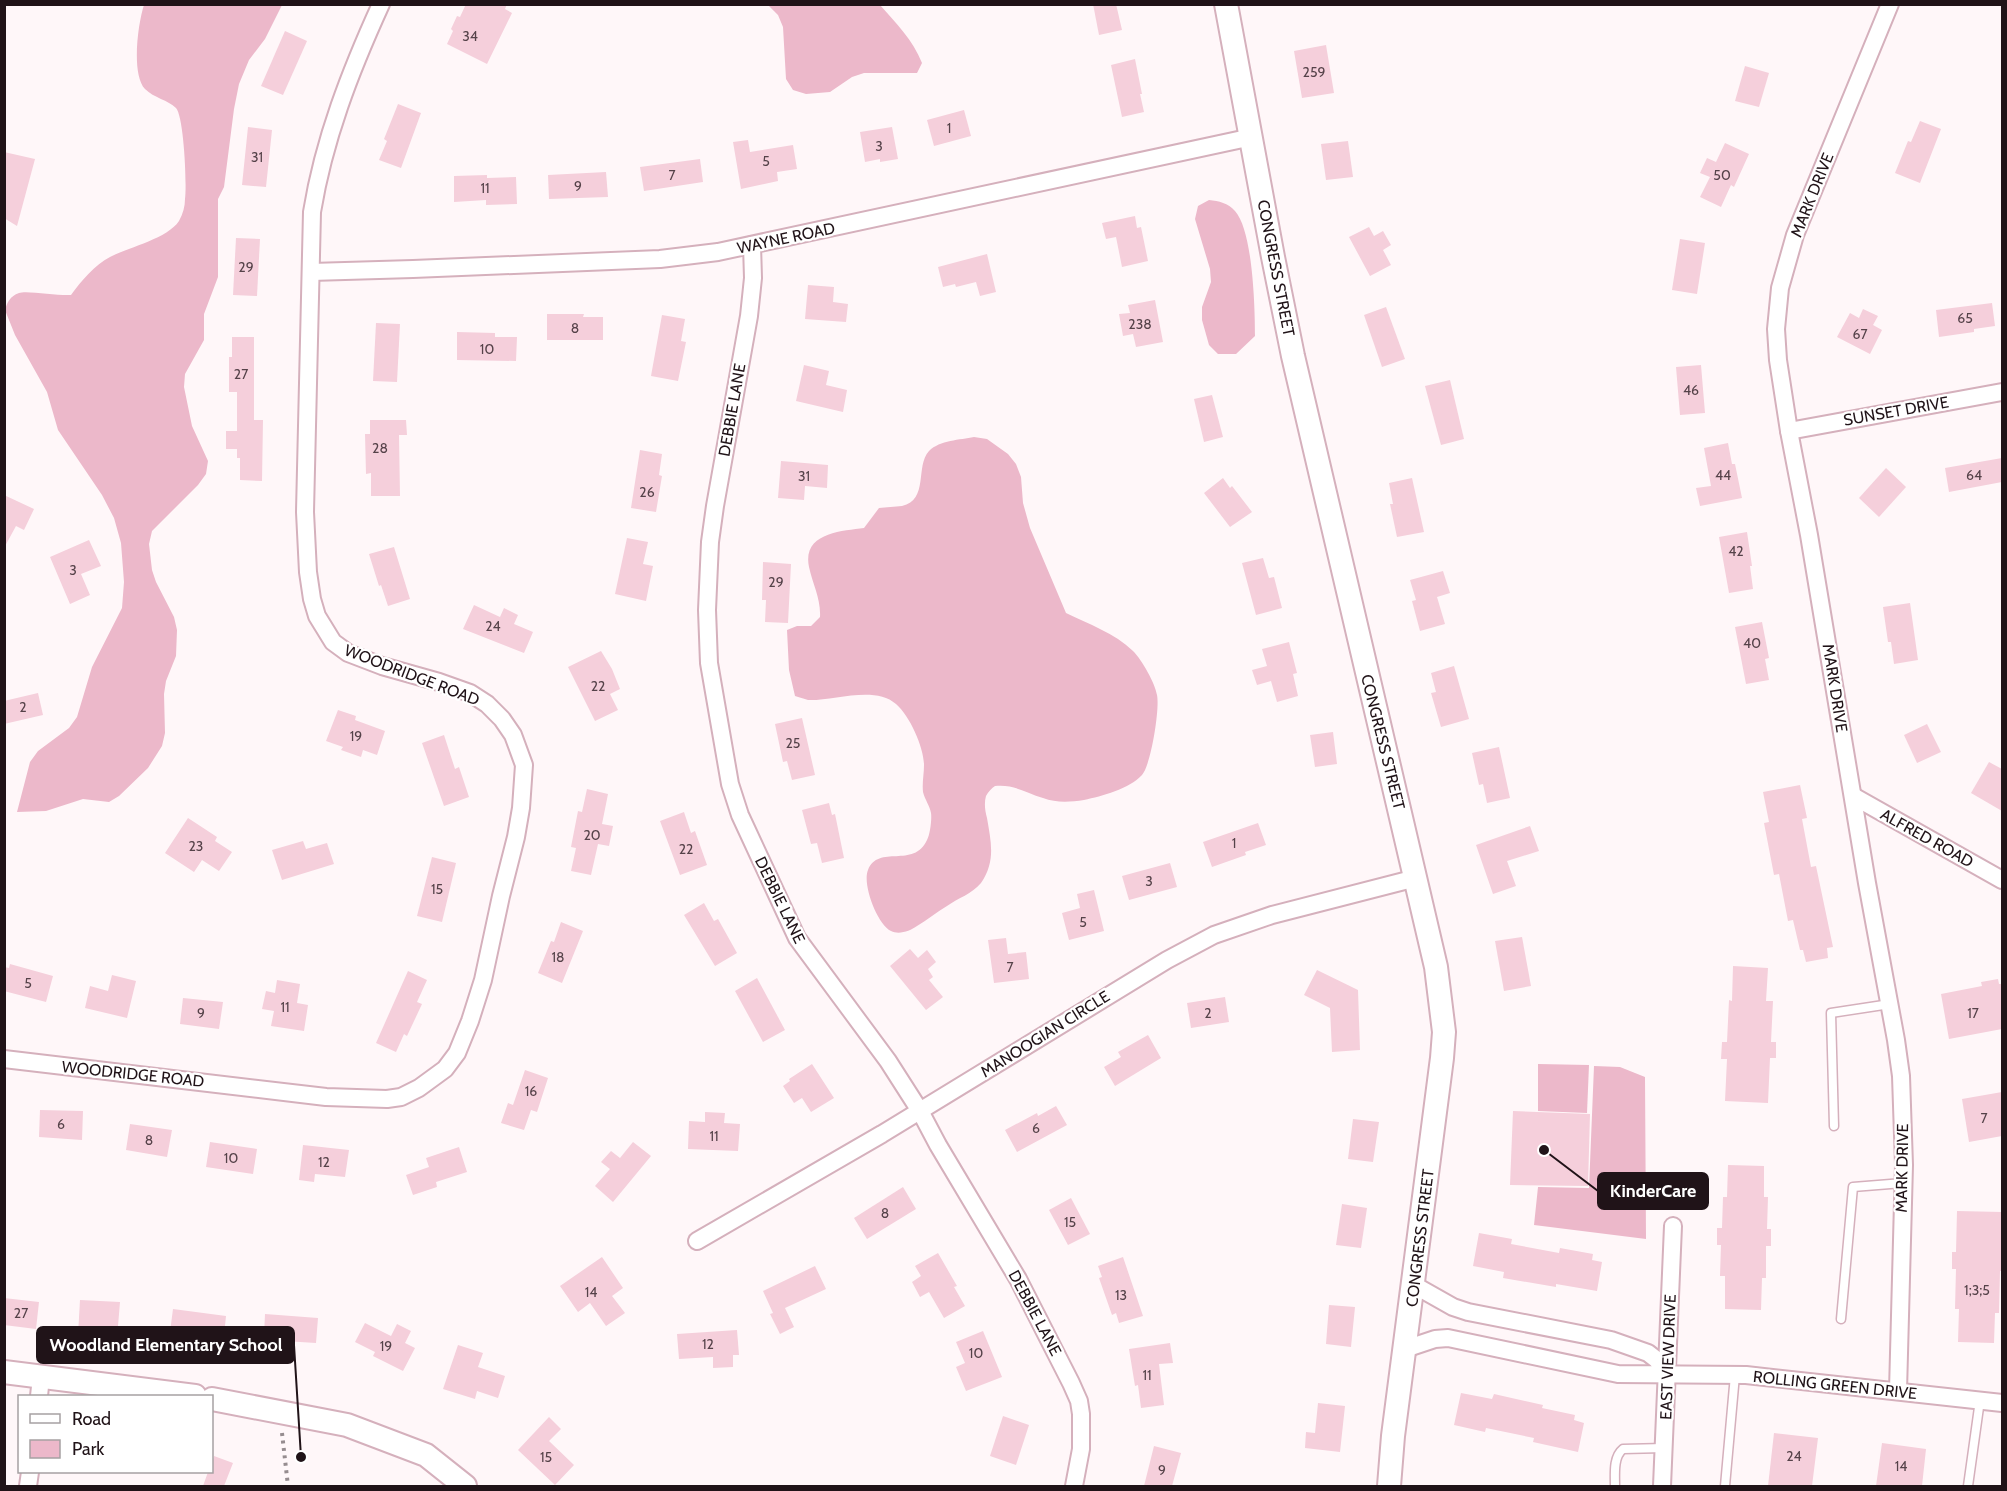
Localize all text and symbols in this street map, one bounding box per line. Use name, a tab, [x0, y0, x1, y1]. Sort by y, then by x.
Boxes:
house number: 34	[462, 27, 478, 45]
house number: 259	[1303, 63, 1325, 81]
house number: 1	[947, 119, 951, 137]
house number: 3	[875, 137, 883, 155]
house number: 31	[251, 148, 263, 166]
street label: MARK DRIVE	[1786, 150, 1838, 240]
house number: 5	[762, 152, 770, 170]
house number: 7	[668, 166, 676, 184]
house number: 50	[1713, 166, 1731, 184]
house number: 9	[574, 177, 582, 195]
house number: 11	[480, 179, 490, 197]
street label: CONGRESS STREET	[1253, 198, 1299, 338]
street label: WAYNE ROAD	[735, 218, 837, 258]
house number: 29	[238, 258, 254, 276]
house number: 65	[1957, 309, 1973, 327]
house number: 238	[1128, 315, 1152, 333]
house number: 8	[571, 319, 579, 337]
house number: 67	[1853, 325, 1867, 343]
house number: 10	[480, 340, 494, 358]
street label: DEBBIE LANE	[714, 362, 750, 458]
house number: 27	[234, 365, 248, 383]
house number: 46	[1683, 381, 1699, 399]
street label: SUNSET DRIVE	[1842, 392, 1950, 430]
house number: 28	[372, 439, 388, 457]
house number: 44	[1715, 466, 1731, 484]
house number: 64	[1966, 466, 1982, 484]
house number: 31	[798, 467, 810, 485]
house number: 26	[639, 483, 655, 501]
house number: 42	[1728, 542, 1744, 560]
house number: 3	[69, 561, 77, 579]
house number: 29	[768, 573, 784, 591]
house number: 24	[485, 617, 501, 635]
house number: 40	[1743, 634, 1761, 652]
street label: WOODRIDGE ROAD	[342, 640, 482, 710]
street label: MARK DRIVE	[1819, 642, 1851, 734]
street label: CONGRESS STREET	[1357, 672, 1409, 812]
house number: 22	[591, 677, 605, 695]
house number: 2	[19, 698, 27, 716]
house number: 19	[350, 727, 362, 745]
house number: 25	[786, 734, 800, 752]
street label: ALFRED ROAD	[1877, 805, 1977, 871]
house number: 20	[583, 826, 601, 844]
house number: 1	[1232, 834, 1236, 852]
house number: 23	[189, 837, 203, 855]
house number: 22	[679, 840, 693, 858]
street label: DEBBIE LANE	[751, 854, 809, 947]
house number: 3	[1145, 872, 1153, 890]
house number: 15	[431, 880, 443, 898]
house number: 5	[1079, 913, 1087, 931]
house number: 18	[551, 948, 565, 966]
house number: 7	[1006, 958, 1014, 976]
house number: 5	[24, 974, 32, 992]
street label: MANOOGIAN CIRCLE	[977, 986, 1113, 1081]
house number: 11	[280, 998, 290, 1016]
house number: 9	[197, 1004, 205, 1022]
house number: 2	[1204, 1004, 1212, 1022]
house number: 17	[1967, 1004, 1979, 1022]
street label: WOODRIDGE ROAD	[61, 1057, 205, 1091]
house number: 16	[525, 1082, 537, 1100]
house number: 7	[1980, 1109, 1988, 1127]
house number: 6	[57, 1115, 65, 1133]
house number: 6	[1032, 1119, 1040, 1137]
street label: MARK DRIVE	[1892, 1123, 1912, 1213]
house number: 11	[709, 1127, 719, 1145]
house number: 8	[145, 1131, 153, 1149]
house number: 10	[224, 1149, 238, 1167]
house number: 12	[318, 1153, 330, 1171]
street label: CONGRESS STREET	[1402, 1168, 1438, 1308]
callout: KinderCare	[1598, 1173, 1708, 1209]
text: KinderCare	[1610, 1180, 1696, 1202]
house number: 8	[881, 1204, 889, 1222]
house number: 15	[1064, 1213, 1076, 1231]
street label: DEBBIE LANE	[1005, 1267, 1066, 1359]
house number: 1;3;5	[1964, 1281, 1990, 1299]
house number: 14	[585, 1283, 597, 1301]
house number: 13	[1115, 1286, 1127, 1304]
street label: EAST VIEW DRIVE	[1656, 1294, 1680, 1420]
house number: 27	[14, 1304, 28, 1322]
callout: Woodland Elementary School	[37, 1327, 294, 1363]
text: Woodland Elementary School	[50, 1334, 283, 1356]
house number: 12	[702, 1335, 714, 1353]
house number: 19	[380, 1337, 392, 1355]
house number: 10	[969, 1344, 983, 1362]
house number: 11	[1142, 1366, 1152, 1384]
street label: ROLLING GREEN DRIVE	[1752, 1367, 1918, 1403]
legend	[18, 1395, 213, 1473]
text: Road	[72, 1408, 111, 1430]
text: Park	[72, 1438, 105, 1460]
house number: 24	[1786, 1447, 1802, 1465]
house number: 15	[540, 1448, 552, 1466]
house number: 14	[1895, 1457, 1907, 1475]
house number: 9	[1158, 1461, 1166, 1479]

